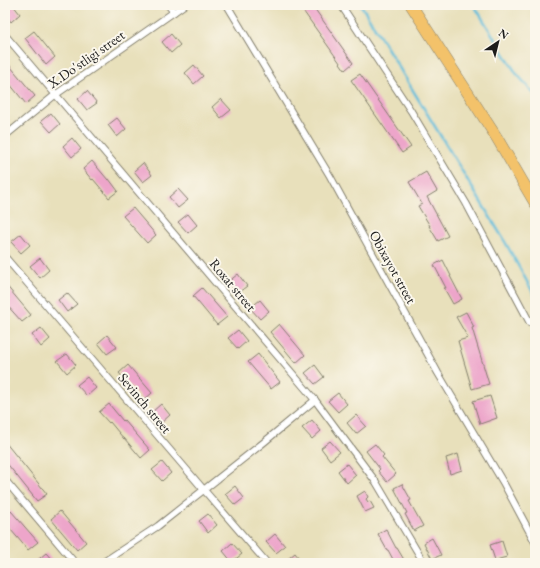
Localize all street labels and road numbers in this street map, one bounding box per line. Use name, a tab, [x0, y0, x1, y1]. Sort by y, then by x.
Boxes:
street label: X.Do'stligi street	[43, 25, 129, 93]
street label: Obixayot street	[365, 227, 421, 307]
street label: Roxat street	[206, 255, 261, 316]
street label: Sevinch street	[115, 369, 176, 437]

